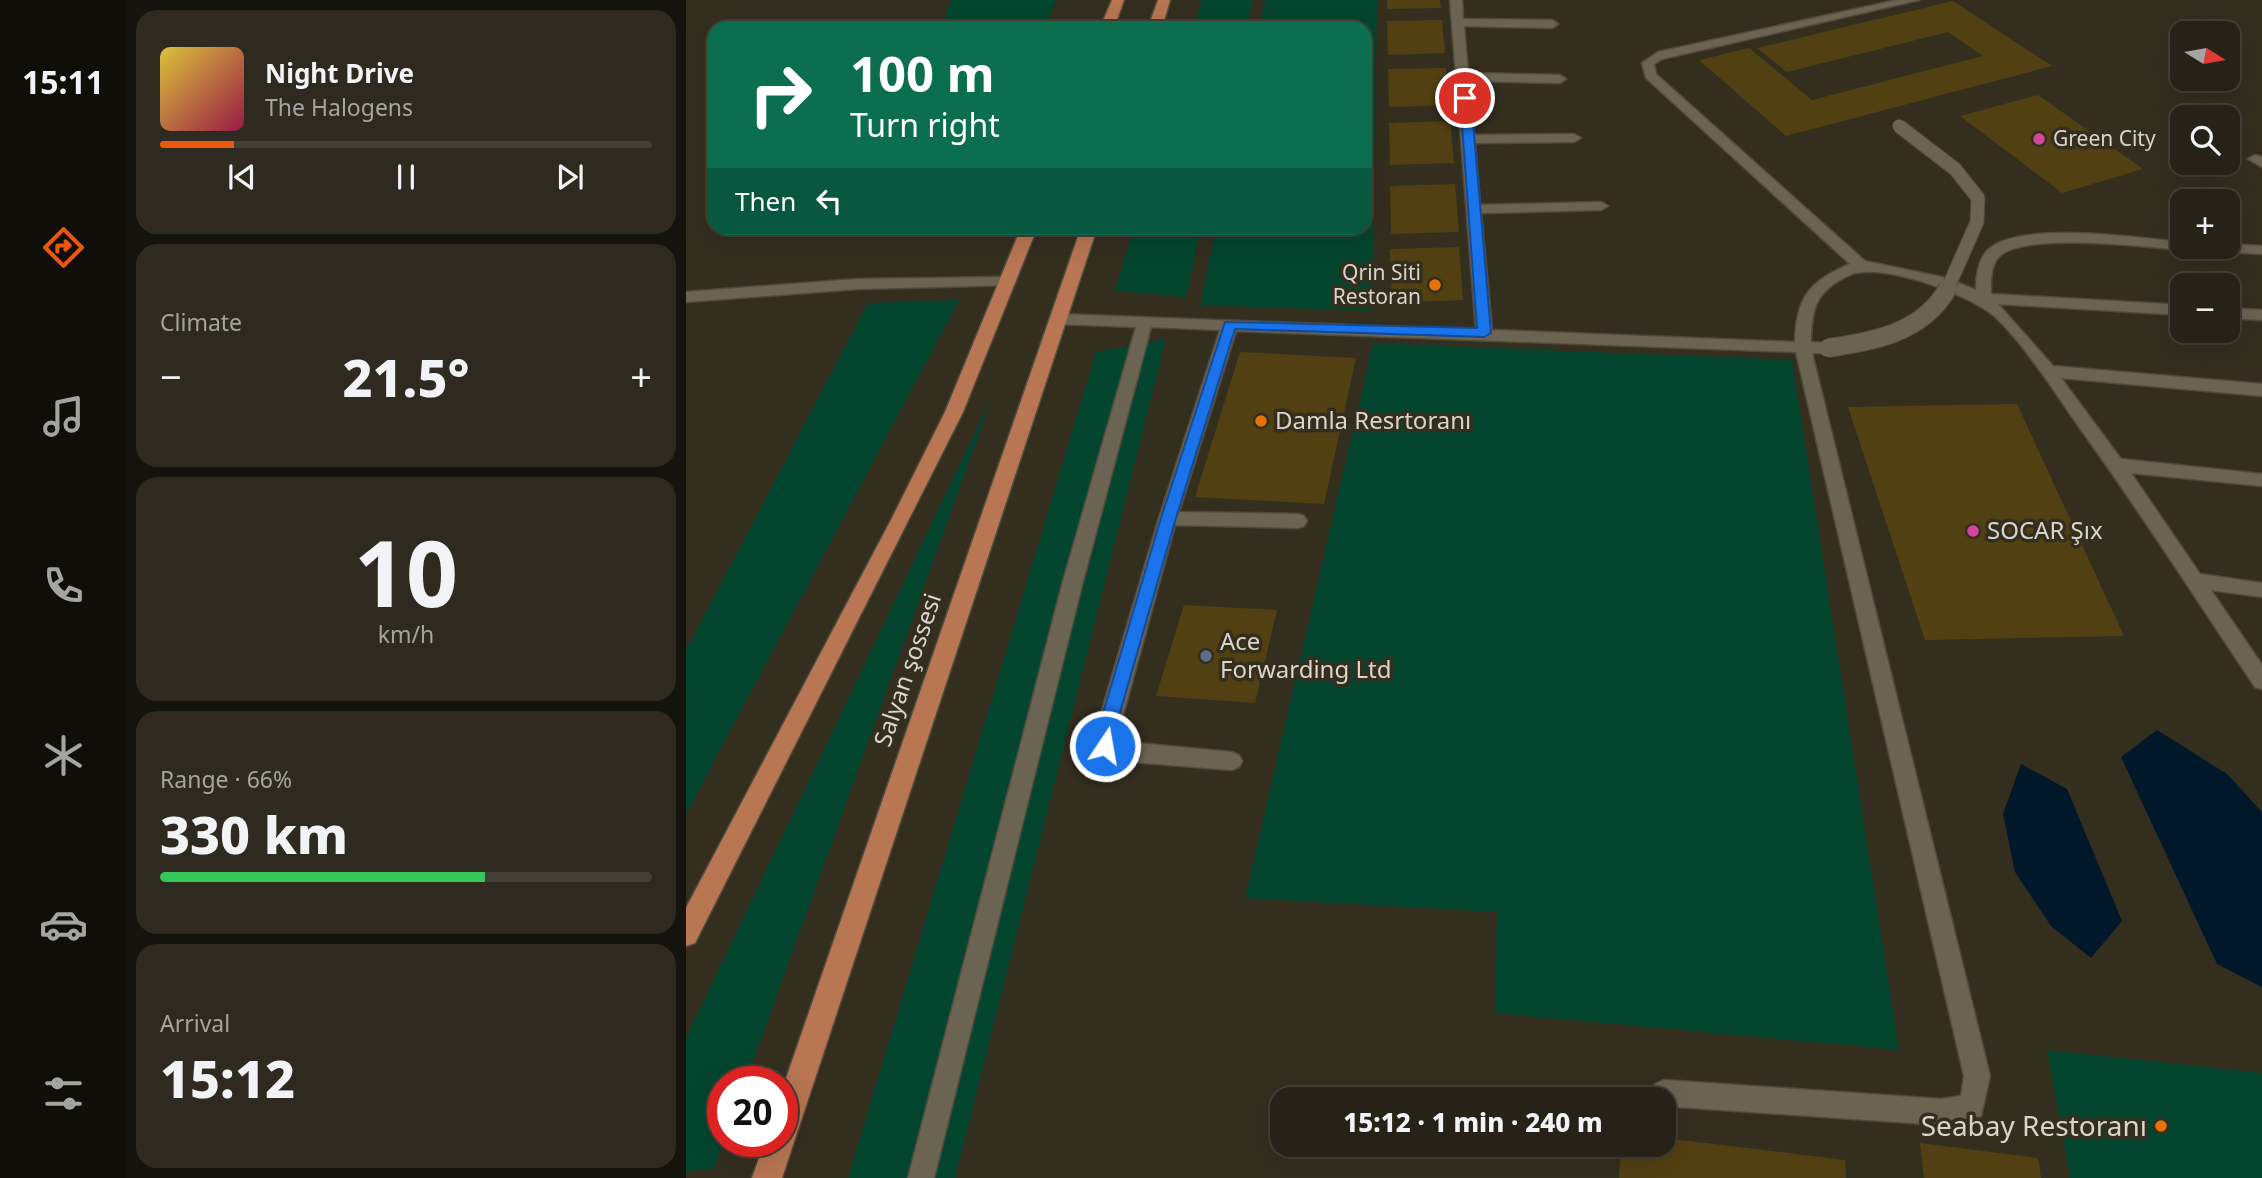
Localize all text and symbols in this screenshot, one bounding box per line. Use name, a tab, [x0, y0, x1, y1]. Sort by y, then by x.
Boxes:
north arrow	[2170, 21, 2240, 91]
map controls	[2170, 21, 2240, 343]
text: 100 m	[850, 40, 995, 106]
icon: right	[735, 49, 826, 140]
text: Night Drive	[265, 55, 414, 91]
text: 15:11	[22, 60, 104, 103]
pin	[1435, 68, 1495, 128]
icon: arrive	[1446, 79, 1484, 117]
text: The Halogens	[265, 91, 413, 123]
text: Turn right	[850, 103, 1000, 146]
button: search	[2170, 105, 2240, 175]
place label: Green City	[2053, 124, 2156, 152]
marker: Green City	[2031, 131, 2047, 147]
icon: previous	[223, 158, 261, 196]
icon: pause	[387, 158, 425, 196]
icon: next	[551, 158, 589, 196]
icon: left	[810, 182, 848, 220]
text: Then	[735, 183, 796, 219]
button: +	[2170, 189, 2240, 259]
icon: directions	[39, 223, 88, 272]
place label: Qrin Siti Restoran	[1333, 258, 1421, 310]
button: −	[2170, 273, 2240, 343]
marker: Qrin Siti Restoran	[1427, 277, 1443, 293]
text: Climate	[160, 306, 242, 338]
text: 21.5°	[343, 341, 469, 412]
text: −	[160, 350, 182, 402]
text: +	[630, 350, 652, 402]
icon: music	[39, 392, 88, 441]
place label: Damla Resrtoranı	[1275, 403, 1471, 436]
marker: Damla Resrtoranı	[1253, 413, 1269, 429]
text: 10	[354, 510, 458, 634]
place label: SOCAR Şıx	[1987, 513, 2103, 546]
marker: SOCAR Şıx	[1965, 523, 1981, 539]
icon: phone	[39, 561, 88, 610]
street label: Salyan şossesi	[865, 589, 948, 750]
text: km/h	[378, 618, 434, 650]
place label: Ace Forwarding Ltd	[1220, 624, 1391, 685]
marker: Ace Forwarding Ltd	[1198, 648, 1214, 664]
position arrow	[1068, 709, 1142, 783]
icon: climate	[39, 731, 88, 780]
text: Range · 66%	[160, 763, 292, 795]
text: 330 km	[160, 798, 348, 869]
icon: car	[39, 900, 88, 949]
text: Arrival	[160, 1007, 230, 1039]
text: 15:12	[160, 1042, 295, 1113]
speed limit sign: 20	[707, 1066, 798, 1157]
icon: filters	[39, 1069, 88, 1118]
text: 15:12 · 1 min · 240 m	[1343, 1104, 1603, 1140]
place label: Seabay Restoranı	[1921, 1106, 2147, 1144]
marker: Seabay Restoranı	[2153, 1118, 2169, 1134]

